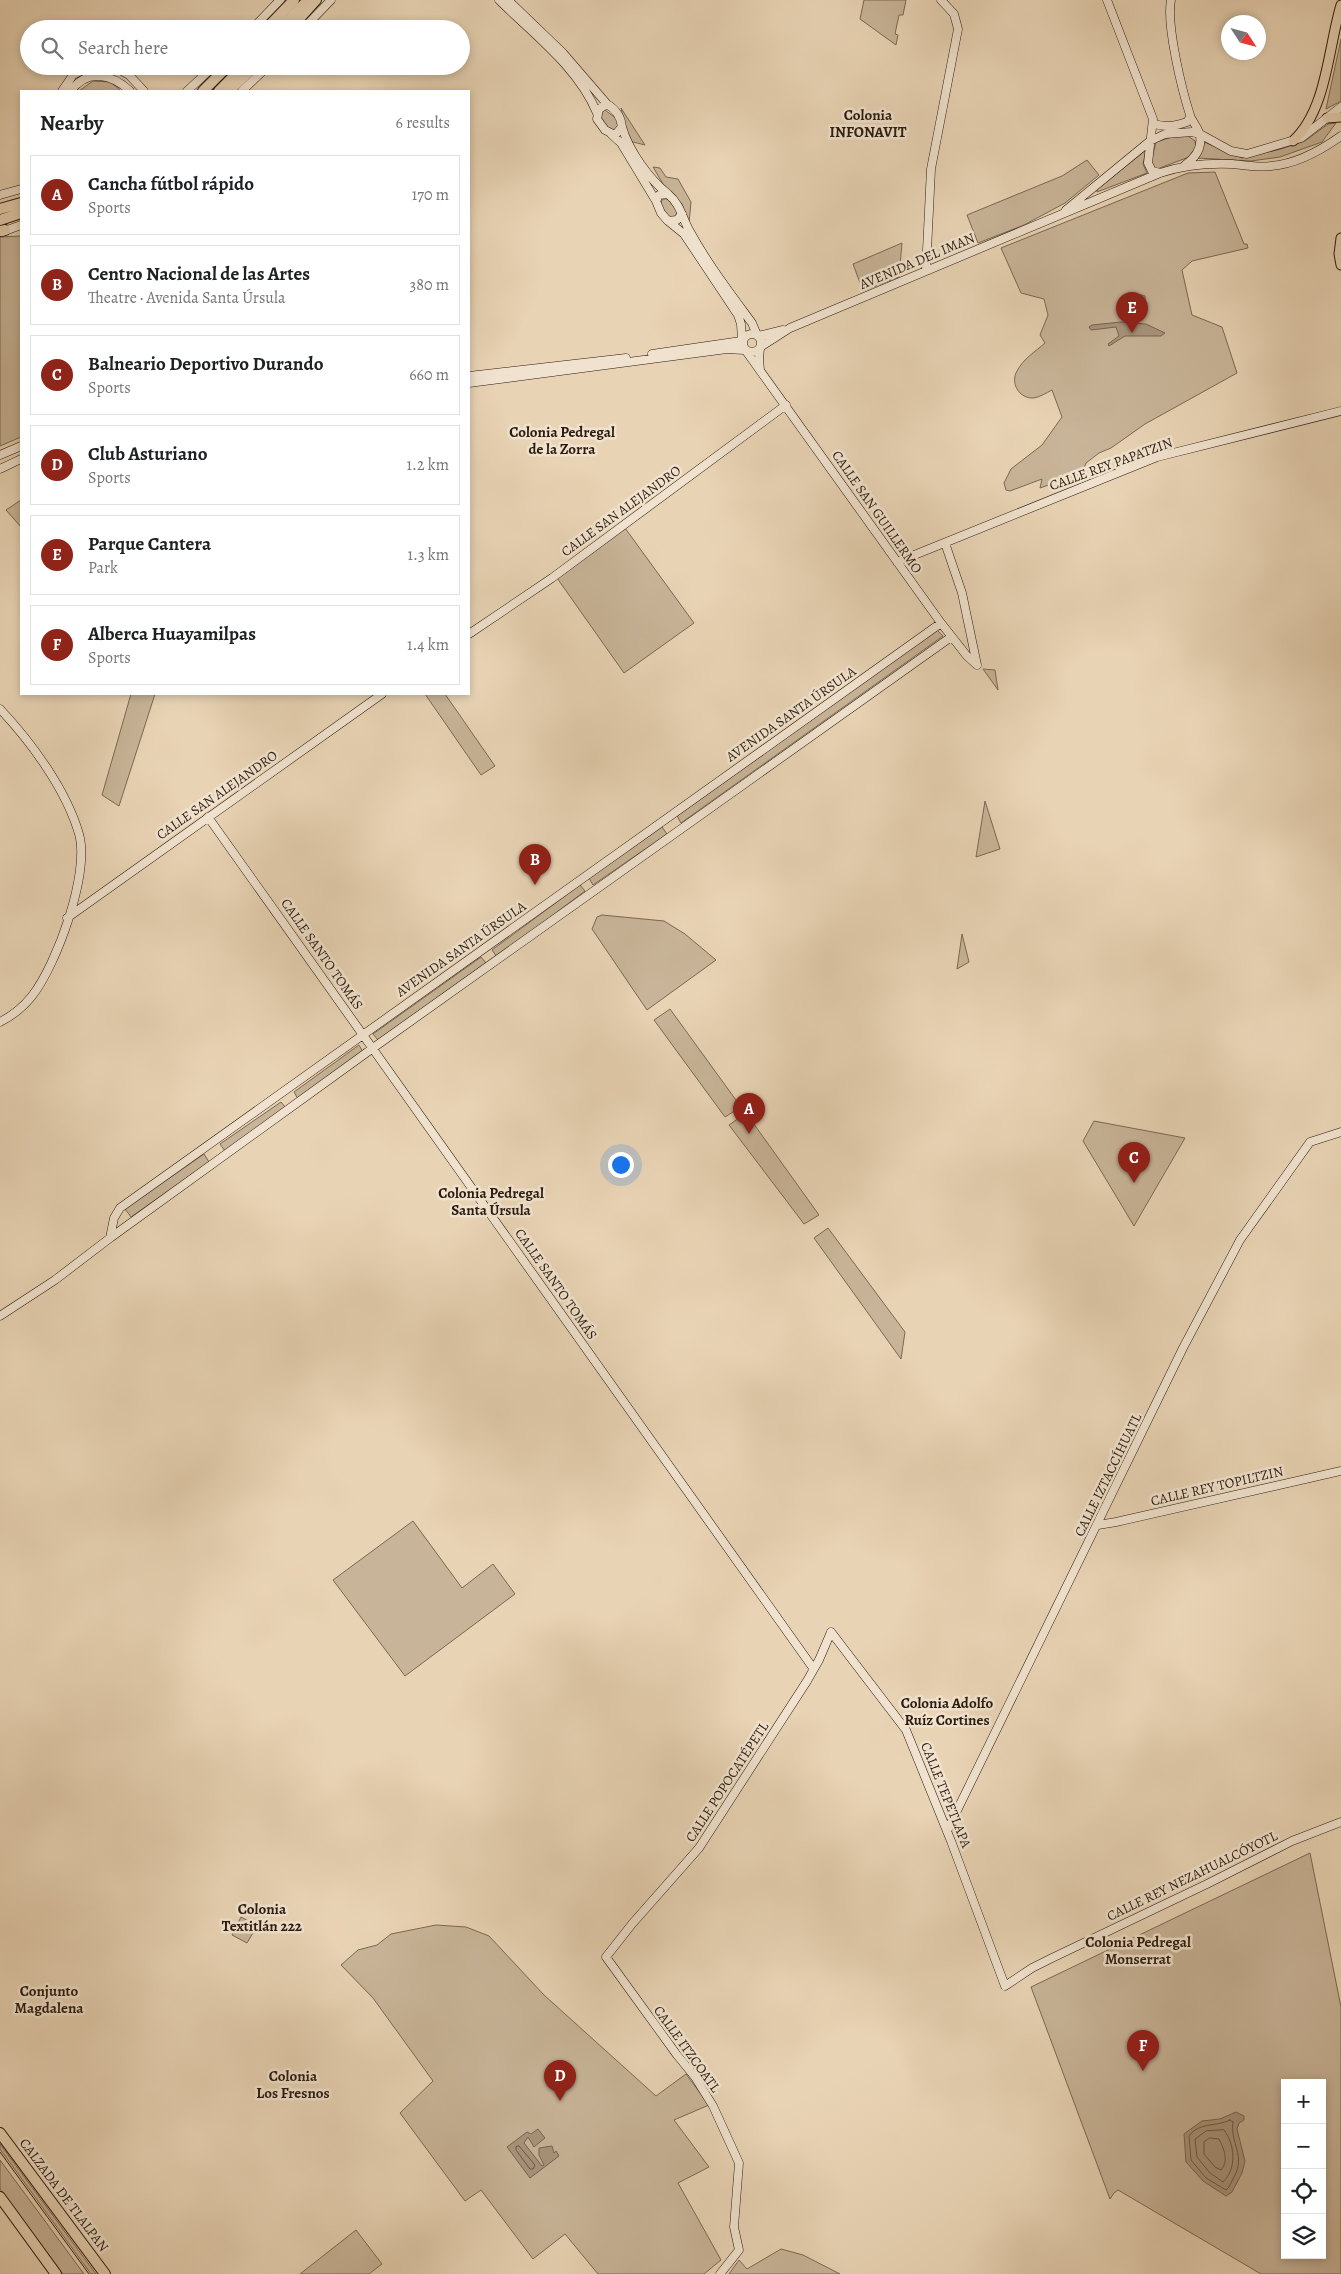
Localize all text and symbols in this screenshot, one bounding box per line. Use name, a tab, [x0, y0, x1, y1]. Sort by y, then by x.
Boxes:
north arrow	[1221, 15, 1266, 60]
search box	[20, 20, 470, 75]
icon: search	[38, 34, 66, 62]
text: Search here	[78, 35, 168, 61]
district label: Colonia INFONAVIT	[830, 105, 907, 142]
text: Nearby	[40, 109, 103, 137]
text: 6 results	[396, 112, 450, 134]
text: Cancha fútbol rápido	[88, 171, 254, 197]
text: A	[52, 184, 62, 206]
text: 170 m	[412, 184, 449, 206]
text: Sports	[88, 197, 131, 219]
street label: AVENIDA DEL IMAN	[856, 228, 977, 294]
text: Centro Nacional de las Artes	[88, 261, 310, 287]
text: B	[52, 274, 62, 296]
text: 380 m	[410, 274, 449, 296]
text: Theatre · Avenida Santa Úrsula	[88, 287, 285, 309]
pin: E	[1116, 292, 1148, 333]
text: Balneario Deportivo Durando	[88, 351, 324, 377]
text: C	[52, 364, 62, 386]
text: 660 m	[409, 364, 449, 386]
text: Sports	[88, 377, 131, 399]
district label: Colonia Pedregal de la Zorra	[509, 422, 615, 459]
street label: CALLE REY PAPATZIN	[1047, 433, 1175, 495]
text: Club Asturiano	[88, 441, 208, 467]
street label: CALLE SAN GUILLERMO	[827, 447, 927, 577]
text: D	[51, 454, 63, 476]
text: 1.2 km	[407, 454, 449, 476]
street label: CALLE SAN ALEJANDRO	[557, 461, 685, 561]
text: Sports	[88, 467, 131, 489]
text: Parque Cantera	[88, 531, 211, 557]
text: E	[52, 544, 62, 566]
text: 1.3 km	[408, 544, 449, 566]
text: Park	[88, 557, 118, 579]
text: Alberca Huayamilpas	[88, 621, 256, 647]
text: F	[53, 634, 61, 656]
text: 1.4 km	[407, 634, 449, 656]
text: Sports	[88, 647, 131, 669]
street label: AVENIDA SANTA ÚRSULA	[721, 661, 860, 767]
street label: CALLE SAN ALEJANDRO	[153, 746, 282, 844]
pin: B	[519, 844, 551, 885]
street label: CALLE SANTO TOMÁS	[276, 895, 368, 1013]
street label: AVENIDA SANTA ÚRSULA	[391, 896, 530, 1002]
pin: A	[733, 1093, 765, 1134]
pin: C	[1118, 1142, 1150, 1183]
your location	[608, 1152, 634, 1178]
district label: Colonia Pedregal Santa Úrsula	[438, 1183, 544, 1220]
street label: CALLE SANTO TOMÁS	[510, 1225, 602, 1343]
street label: CALLE IZTACCÍHUATL	[1070, 1409, 1146, 1540]
street label: CALLE REY TOPILTZIN	[1149, 1461, 1285, 1511]
district label: Colonia Adolfo Ruíz Cortines	[901, 1693, 994, 1730]
street label: CALLE POPOCATÉPETL	[681, 1718, 773, 1846]
street label: CALLE TEPETLAPA	[916, 1739, 976, 1851]
street label: CALLE REY NEZAHUALCÓYOTL	[1104, 1826, 1281, 1926]
district label: Colonia Textitlán 222	[222, 1899, 303, 1936]
district label: Colonia Pedregal Monserrat	[1085, 1932, 1191, 1969]
district label: Conjunto Magdalena	[14, 1981, 84, 2018]
street label: CALLE ITZCOATL	[649, 2002, 725, 2097]
pin: F	[1127, 2030, 1159, 2071]
pin: D	[544, 2060, 576, 2101]
district label: Colonia Los Fresnos	[256, 2066, 330, 2103]
map controls	[1281, 2079, 1326, 2259]
button: +	[1281, 2079, 1326, 2124]
button: −	[1281, 2124, 1326, 2169]
street label: CALZADA DE TLALPAN	[15, 2134, 113, 2256]
button: locate	[1281, 2169, 1326, 2214]
button: layers	[1281, 2214, 1326, 2259]

